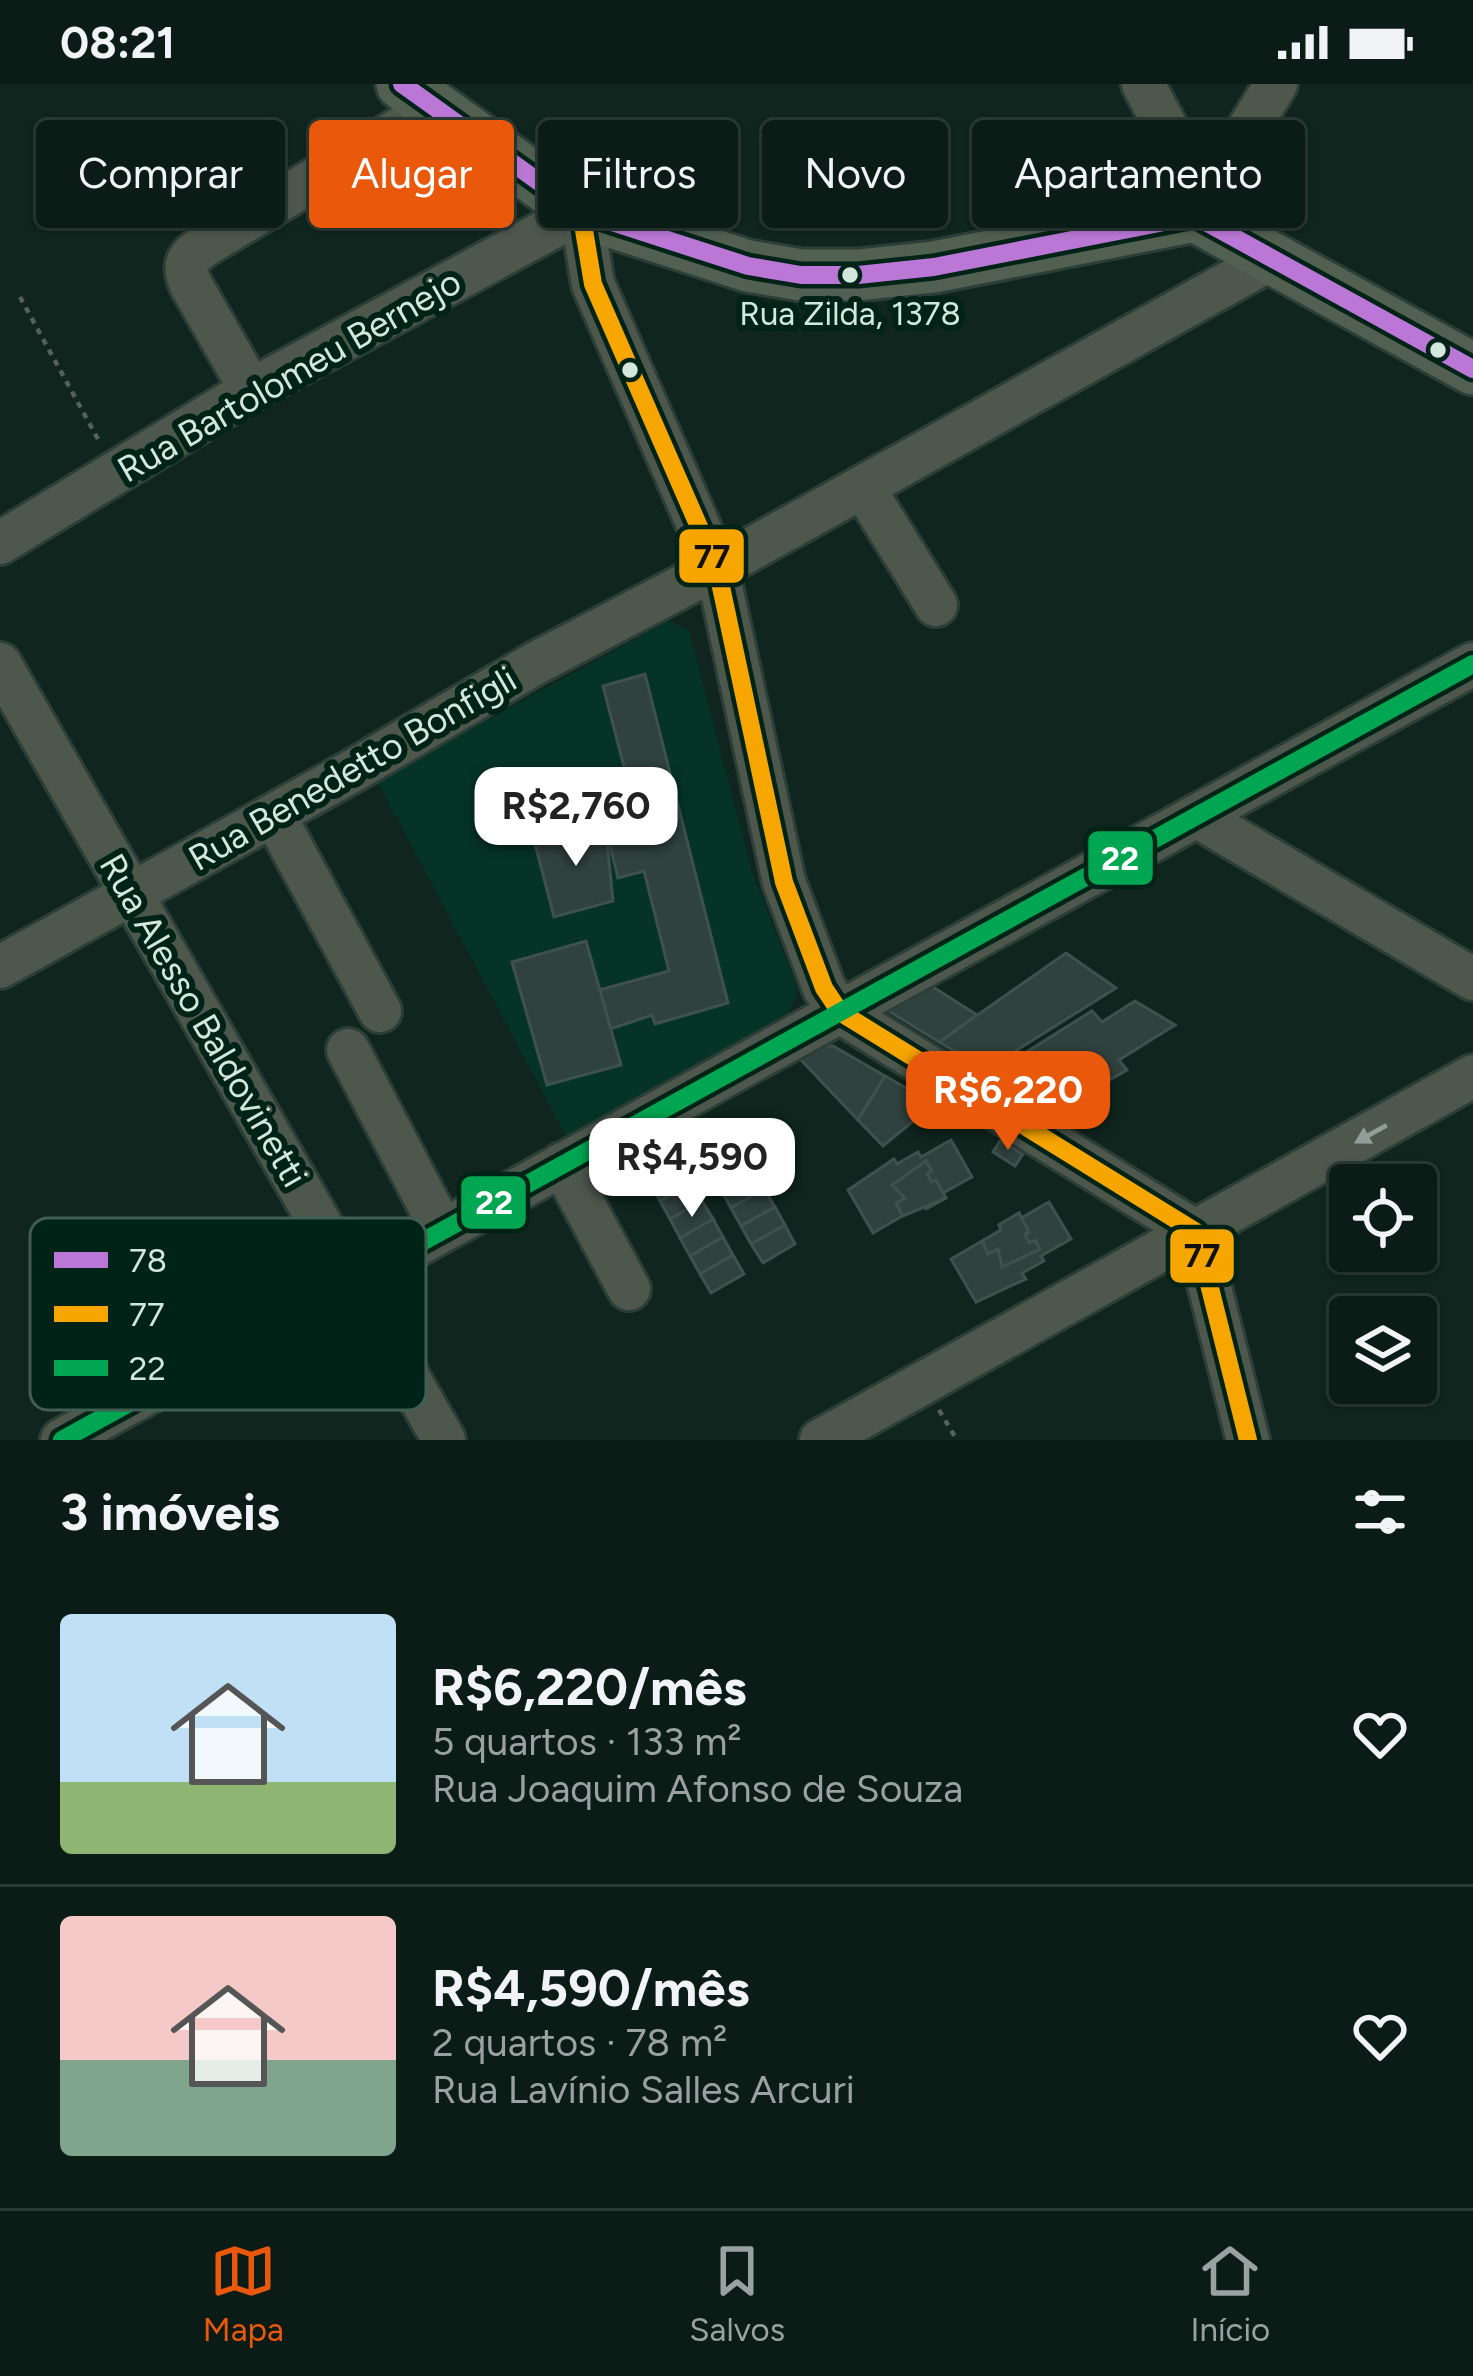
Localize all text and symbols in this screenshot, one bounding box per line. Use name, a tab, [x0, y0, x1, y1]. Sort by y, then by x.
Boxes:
text: 08:21	[60, 15, 175, 69]
chip: Comprar	[36, 120, 285, 228]
chip: Alugar	[309, 120, 514, 228]
chip: Filtros	[538, 120, 738, 228]
chip: Novo	[762, 120, 948, 228]
chip: Apartamento	[972, 120, 1305, 228]
street label: Rua Bartolomeu Bernejo	[110, 260, 468, 491]
marker: Rua Zilda, 1378	[839, 264, 861, 286]
place label: Rua Zilda, 1378	[739, 294, 961, 333]
unlabelled marker	[1427, 339, 1449, 361]
unlabelled marker	[619, 359, 641, 381]
line badge: 77	[677, 527, 746, 585]
text: 77	[694, 537, 730, 576]
street label: Rua Benedetto Bonfigli	[181, 657, 524, 880]
pin: R$2,760	[465, 767, 687, 869]
text: R$2,760	[502, 782, 650, 829]
line badge: 22	[1086, 829, 1155, 887]
text: 22	[1101, 839, 1139, 878]
street label: Rua Alesso Baldovinetti	[91, 846, 317, 1194]
pin: R$6,220	[897, 1051, 1119, 1153]
text: R$6,220	[933, 1066, 1083, 1113]
pin: R$4,590	[581, 1118, 803, 1220]
one-way arrow	[1354, 1122, 1388, 1143]
text: R$4,590	[616, 1133, 768, 1180]
map controls	[1329, 1164, 1437, 1404]
button: locate	[1329, 1164, 1437, 1272]
line badge: 22	[459, 1174, 528, 1231]
text: 22	[475, 1183, 513, 1222]
legend	[30, 1218, 426, 1410]
line badge: 77	[1168, 1227, 1236, 1285]
text: 77	[1184, 1236, 1220, 1275]
text: 78	[129, 1241, 167, 1280]
text: 77	[129, 1295, 164, 1334]
button: layers	[1329, 1296, 1437, 1404]
text: 22	[129, 1349, 166, 1388]
icon: filters	[1347, 1479, 1413, 1545]
text: 3 imóveis	[60, 1482, 280, 1543]
text: R$6,220/mês	[432, 1657, 747, 1718]
icon: home	[156, 1662, 300, 1806]
icon: heart	[1347, 1701, 1413, 1767]
text: 5 quartos · 133 m²	[432, 1718, 742, 1765]
text: Rua Joaquim Afonso de Souza	[432, 1765, 963, 1812]
text: R$4,590/mês	[432, 1958, 749, 2019]
icon: home	[156, 1964, 300, 2108]
icon: heart	[1347, 2003, 1413, 2069]
text: 2 quartos · 78 m²	[432, 2019, 727, 2066]
text: Rua Lavínio Salles Arcuri	[432, 2066, 855, 2113]
tab: Mapa	[203, 2238, 284, 2349]
tab: Salvos	[689, 2238, 785, 2349]
tab: Início	[1191, 2238, 1270, 2349]

